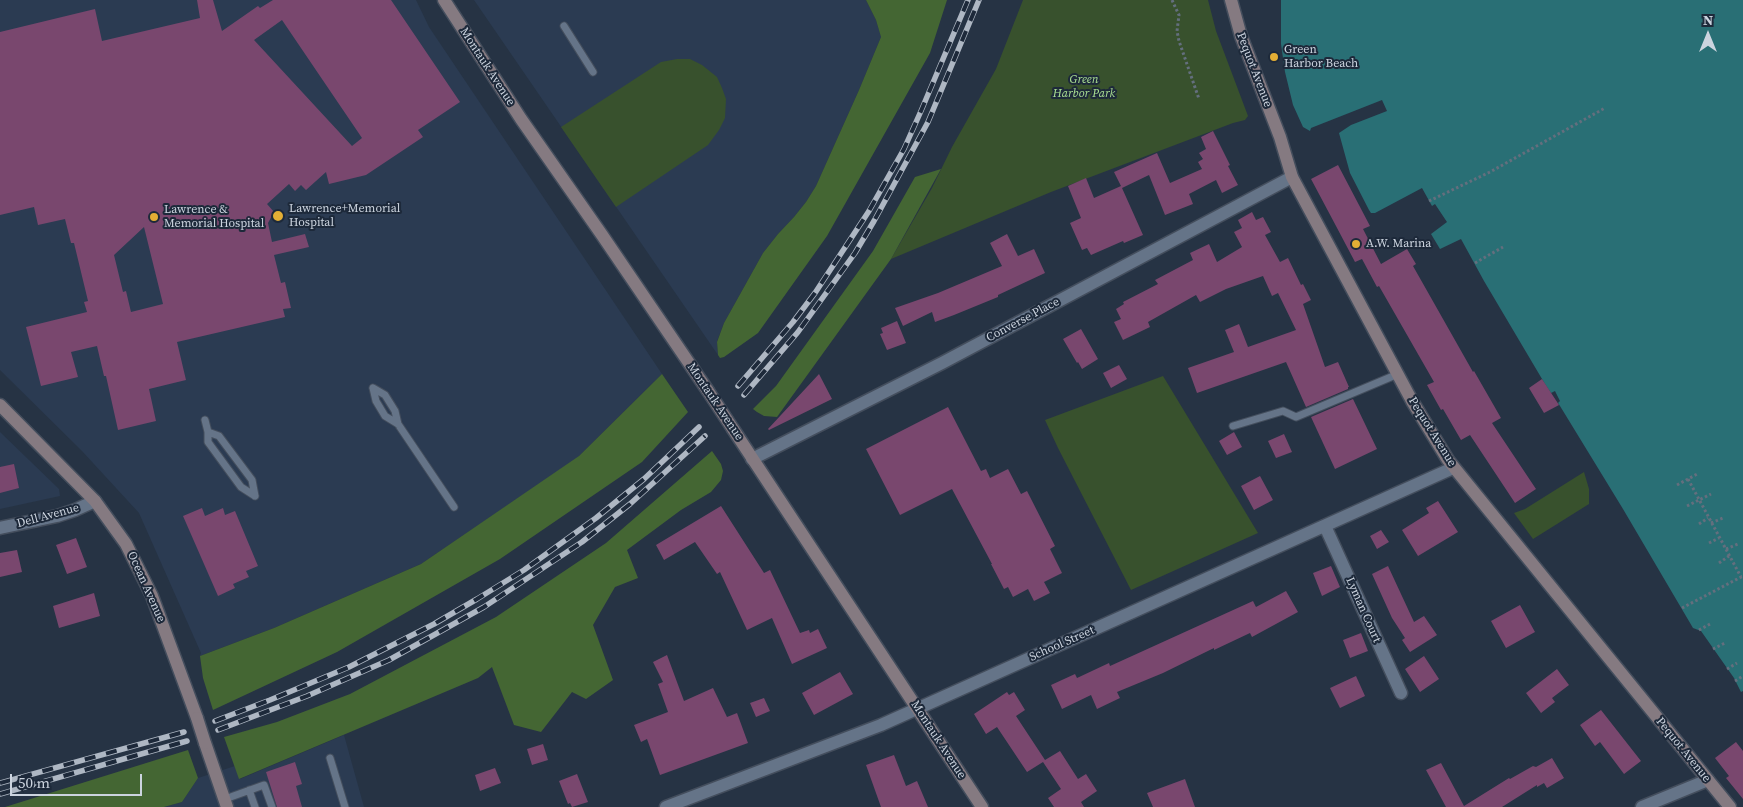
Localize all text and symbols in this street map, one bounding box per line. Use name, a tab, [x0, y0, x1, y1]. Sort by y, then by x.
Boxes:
north arrow	[1683, 10, 1733, 60]
text: N	[1703, 10, 1713, 30]
street label: Montauk Avenue	[456, 25, 518, 109]
street label: Pequot Avenue	[1233, 31, 1275, 109]
place label: Green Harbor Beach	[1284, 43, 1358, 71]
marker: Green Harbor Beach	[1268, 51, 1280, 63]
park label: Green Harbor Park	[1053, 73, 1115, 101]
place label: Lawrence+Memorial Hospital	[289, 202, 400, 230]
place label: Lawrence & Memorial Hospital	[164, 203, 264, 231]
marker: Lawrence+Memorial Hospital	[271, 209, 285, 223]
marker: Lawrence & Memorial Hospital	[148, 211, 160, 223]
place label: A.W. Marina	[1366, 237, 1431, 251]
marker: A.W. Marina	[1350, 238, 1362, 250]
street label: Converse Place	[984, 295, 1062, 345]
street label: Montauk Avenue	[684, 361, 746, 443]
street label: Pequot Avenue	[1405, 395, 1459, 469]
street label: Dell Avenue	[15, 501, 81, 531]
street label: Ocean Avenue	[124, 549, 168, 625]
street label: Lyman Court	[1342, 575, 1384, 645]
street label: School Street	[1027, 623, 1097, 665]
street label: Montauk Avenue	[907, 698, 969, 782]
street label: Pequot Avenue	[1653, 715, 1713, 785]
scale bar	[12, 764, 145, 796]
text: 50 m	[18, 772, 50, 793]

